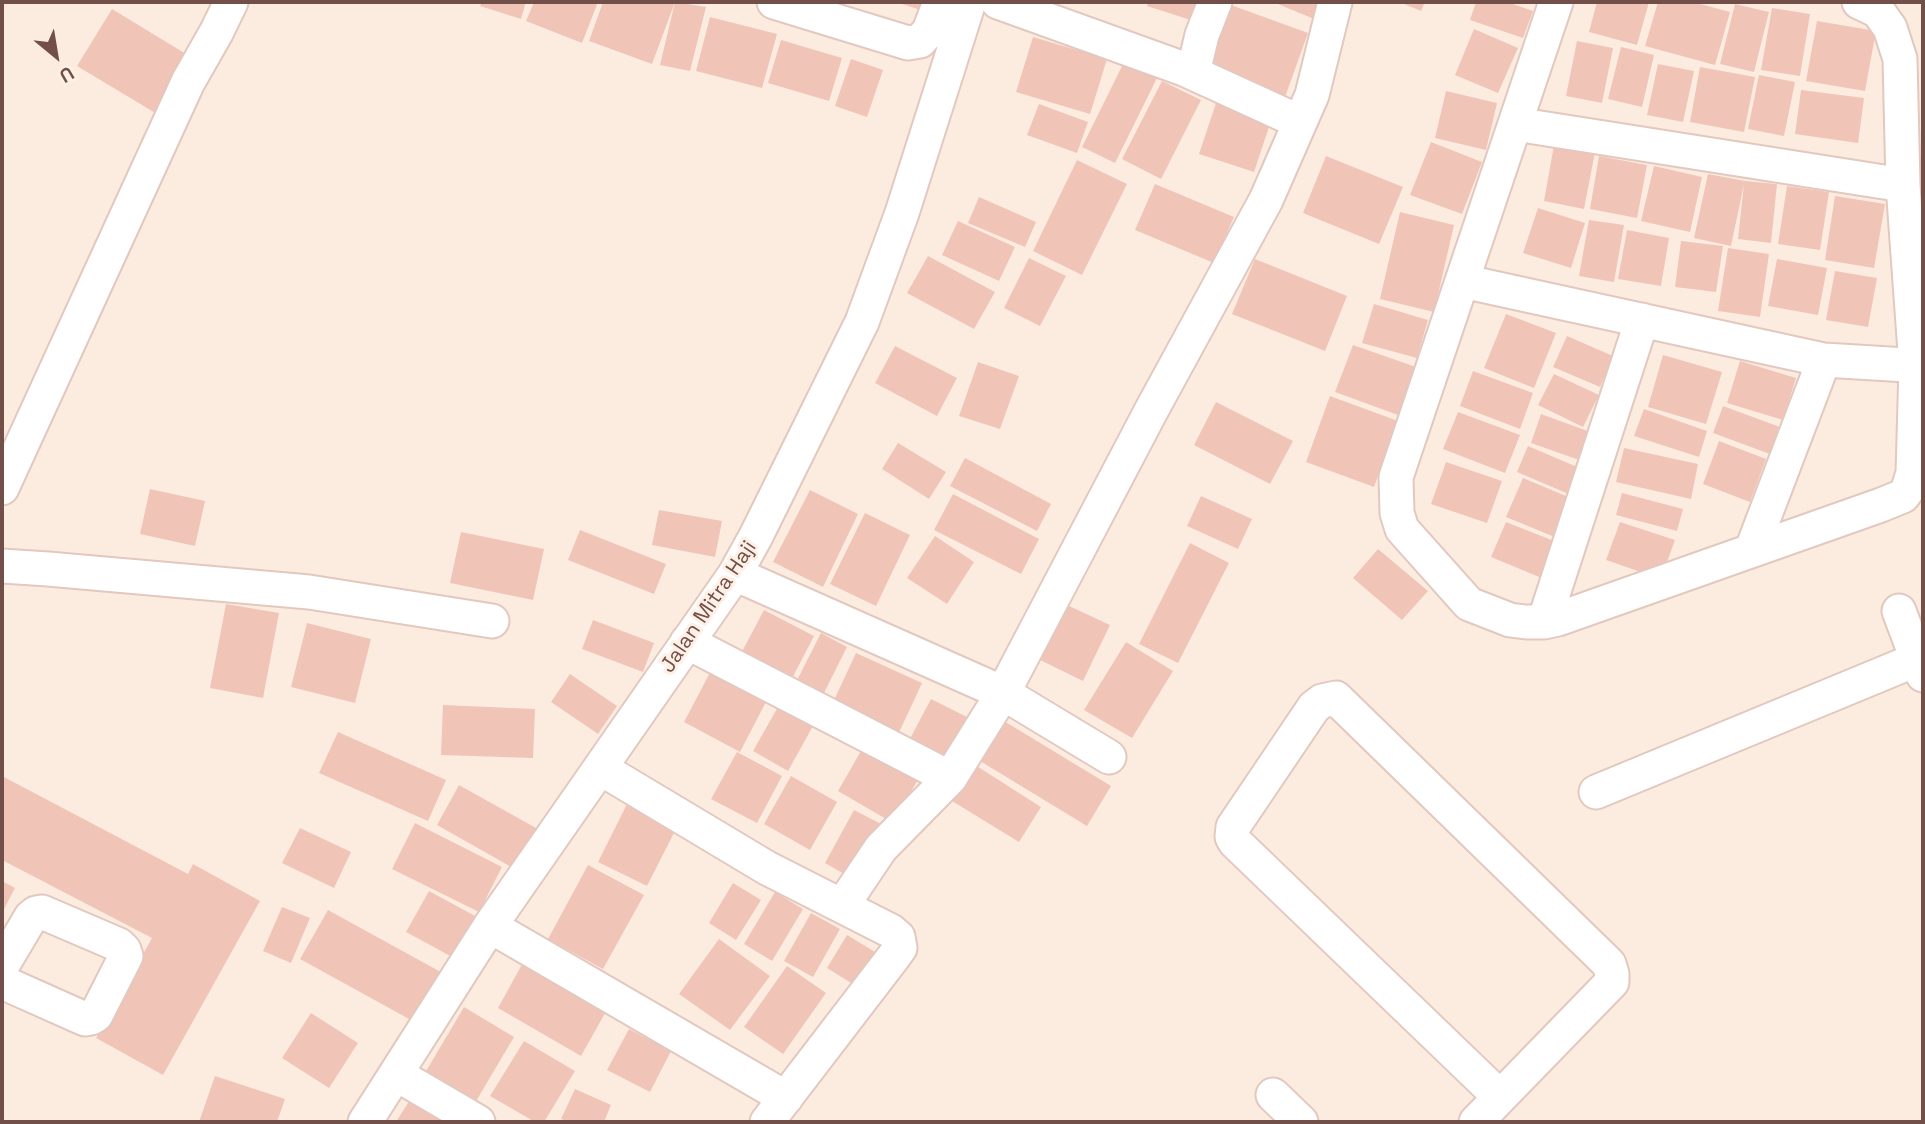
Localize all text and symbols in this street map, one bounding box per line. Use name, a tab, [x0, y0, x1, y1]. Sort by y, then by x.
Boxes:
north arrow	[21, 21, 91, 91]
text: U	[55, 61, 79, 89]
street label: Jalan Mitra Haji	[656, 536, 762, 678]

